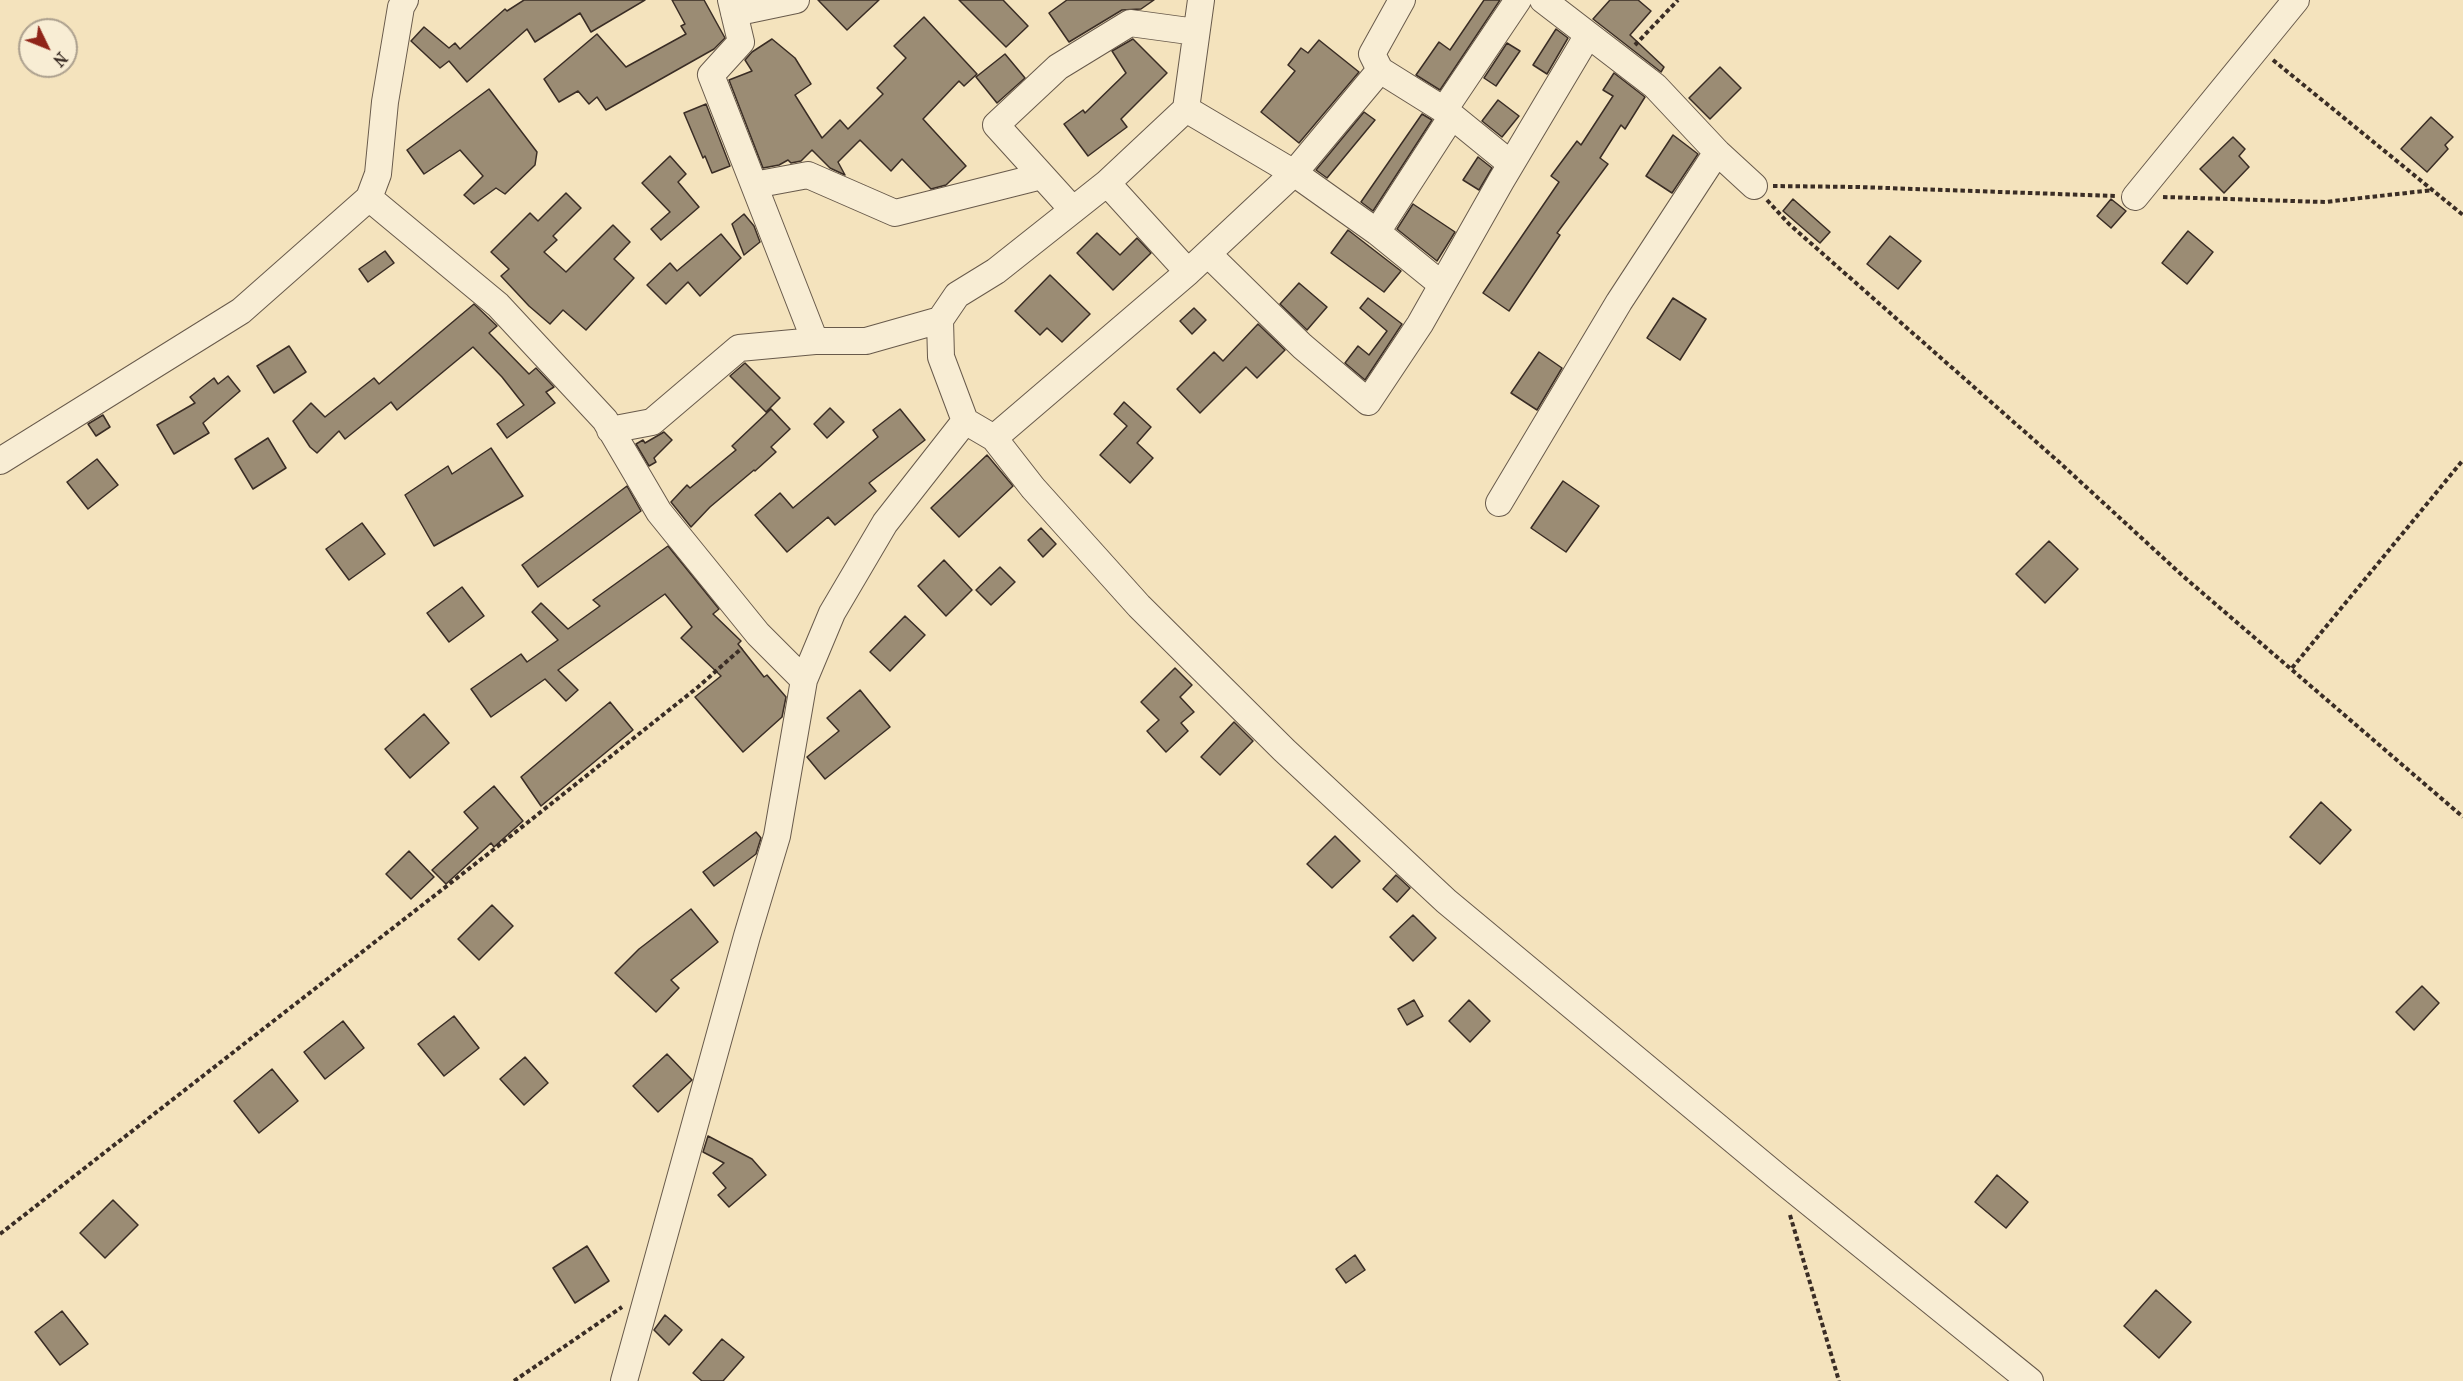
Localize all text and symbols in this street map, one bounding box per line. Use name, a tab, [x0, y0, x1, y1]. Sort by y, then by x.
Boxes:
north arrow	[18, 18, 78, 78]
text: N	[49, 48, 71, 70]

